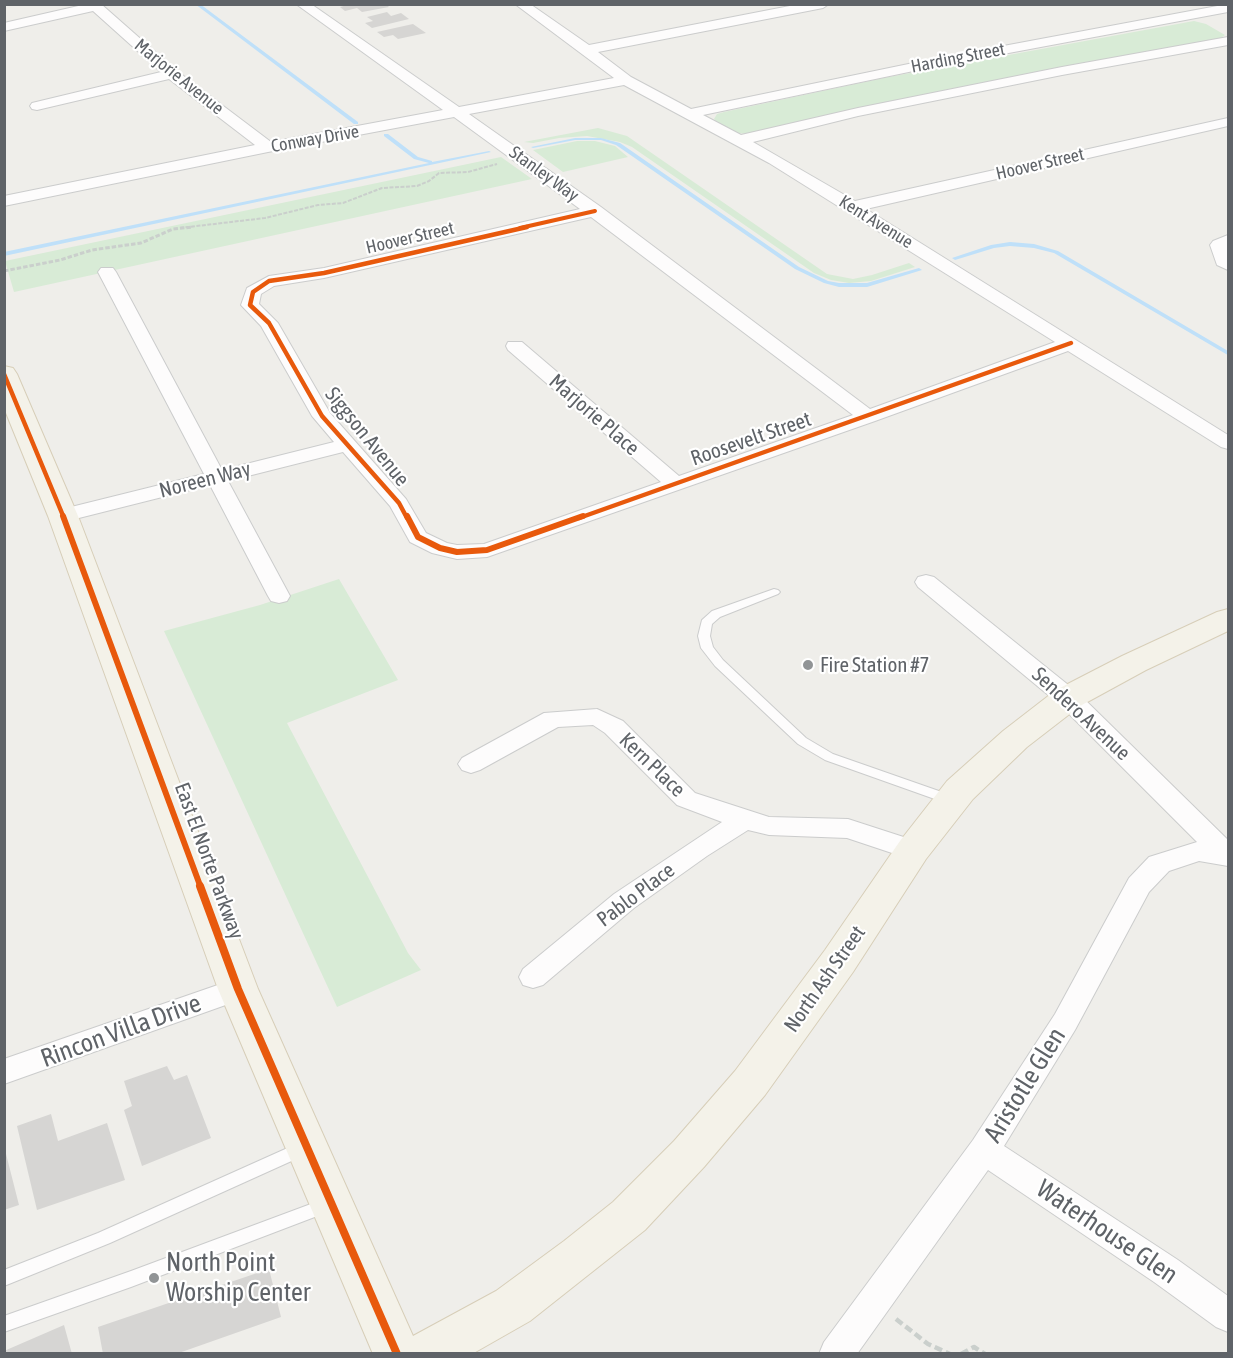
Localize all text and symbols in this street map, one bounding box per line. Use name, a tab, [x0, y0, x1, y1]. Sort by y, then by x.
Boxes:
street label: Marjorie Avenue	[130, 35, 228, 119]
street label: Harding Street	[909, 38, 1007, 78]
street label: Conway Drive	[269, 121, 361, 157]
street label: Stanley Way	[505, 142, 583, 206]
street label: Hoover Street	[994, 143, 1086, 185]
street label: Kent Avenue	[835, 191, 917, 253]
street label: Hoover Street	[364, 217, 456, 259]
street label: Marjorie Place	[544, 369, 644, 461]
street label: Siggson Avenue	[320, 383, 414, 491]
street label: Roosevelt Street	[688, 407, 814, 471]
street label: Noreen Way	[157, 456, 253, 504]
place label: Fire Station #7	[820, 652, 929, 678]
marker: Fire Station #7	[801, 658, 815, 672]
street label: Sendero Avenue	[1027, 662, 1135, 766]
street label: Kern Place	[614, 728, 690, 802]
street label: East El Norte Parkway	[169, 779, 249, 943]
street label: Pablo Place	[592, 858, 680, 932]
street label: North Ash Street	[779, 921, 871, 1037]
street label: Rincon Villa Drive	[37, 988, 205, 1074]
street label: Aristotle Glen	[978, 1022, 1072, 1148]
street label: Waterhouse Glen	[1030, 1173, 1184, 1291]
place label: North Point Worship Center	[166, 1247, 310, 1308]
marker: North Point Worship Center	[147, 1271, 161, 1285]

